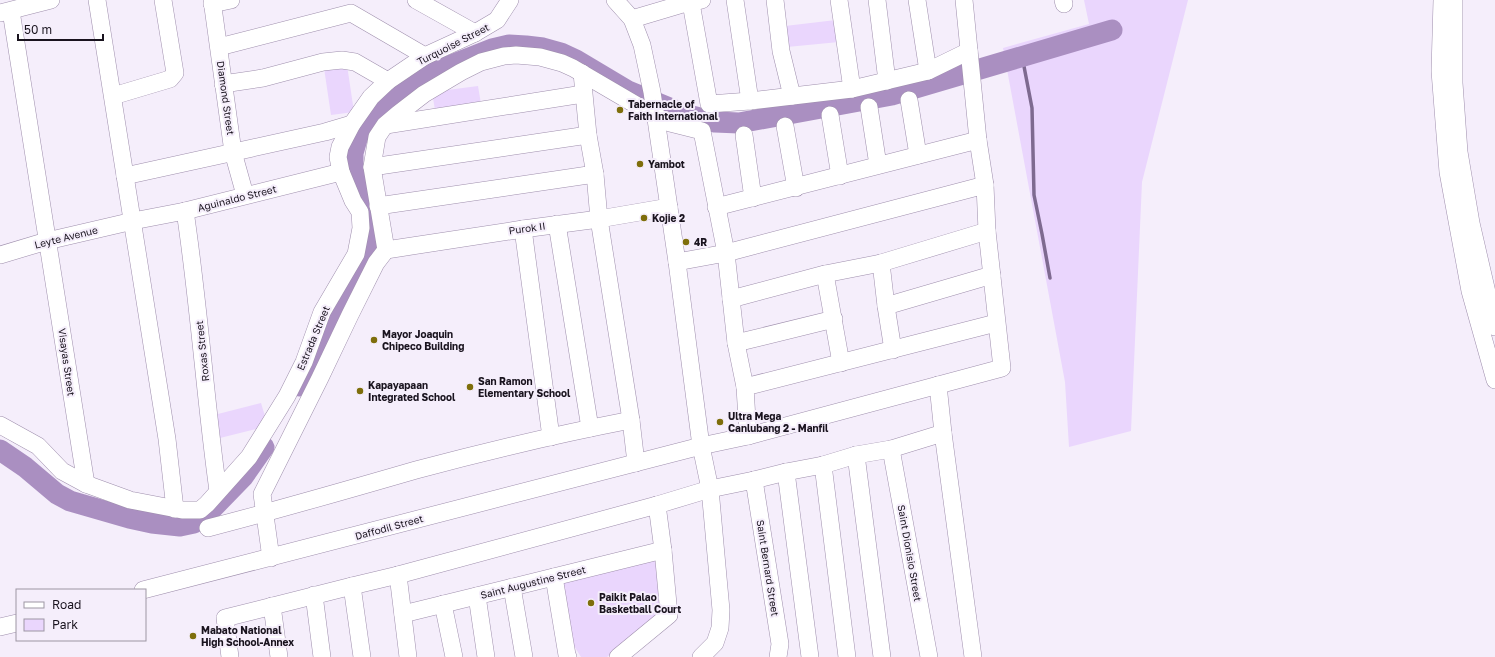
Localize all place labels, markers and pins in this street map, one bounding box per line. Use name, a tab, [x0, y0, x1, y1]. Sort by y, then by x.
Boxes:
place label: Tabernacle of Faith International	[628, 98, 719, 122]
marker: Tabernacle of Faith International	[615, 105, 625, 115]
place label: Yambot	[648, 158, 685, 170]
marker: Yambot	[635, 159, 645, 169]
place label: Kojie 2	[652, 212, 685, 224]
marker: Kojie 2	[639, 213, 649, 223]
place label: 4R	[694, 236, 707, 248]
marker: 4R	[681, 237, 691, 247]
place label: Mayor Joaquin Chipeco Building	[382, 328, 464, 352]
marker: Mayor Joaquin Chipeco Building	[369, 335, 379, 345]
place label: San Ramon Elementary School	[478, 375, 571, 399]
place label: Kapayapaan Integrated School	[368, 379, 456, 403]
marker: San Ramon Elementary School	[465, 382, 475, 392]
marker: Kapayapaan Integrated School	[355, 386, 365, 396]
place label: Ultra Mega Canlubang 2 - Manfil	[728, 410, 829, 434]
marker: Ultra Mega Canlubang 2 - Manfil	[715, 417, 725, 427]
place label: Paikit Palao Basketball Court	[599, 591, 681, 615]
marker: Paikit Palao Basketball Court	[586, 598, 596, 608]
place label: Mabato National High School-Annex	[201, 624, 294, 648]
marker: Mabato National High School-Annex	[188, 631, 198, 641]

